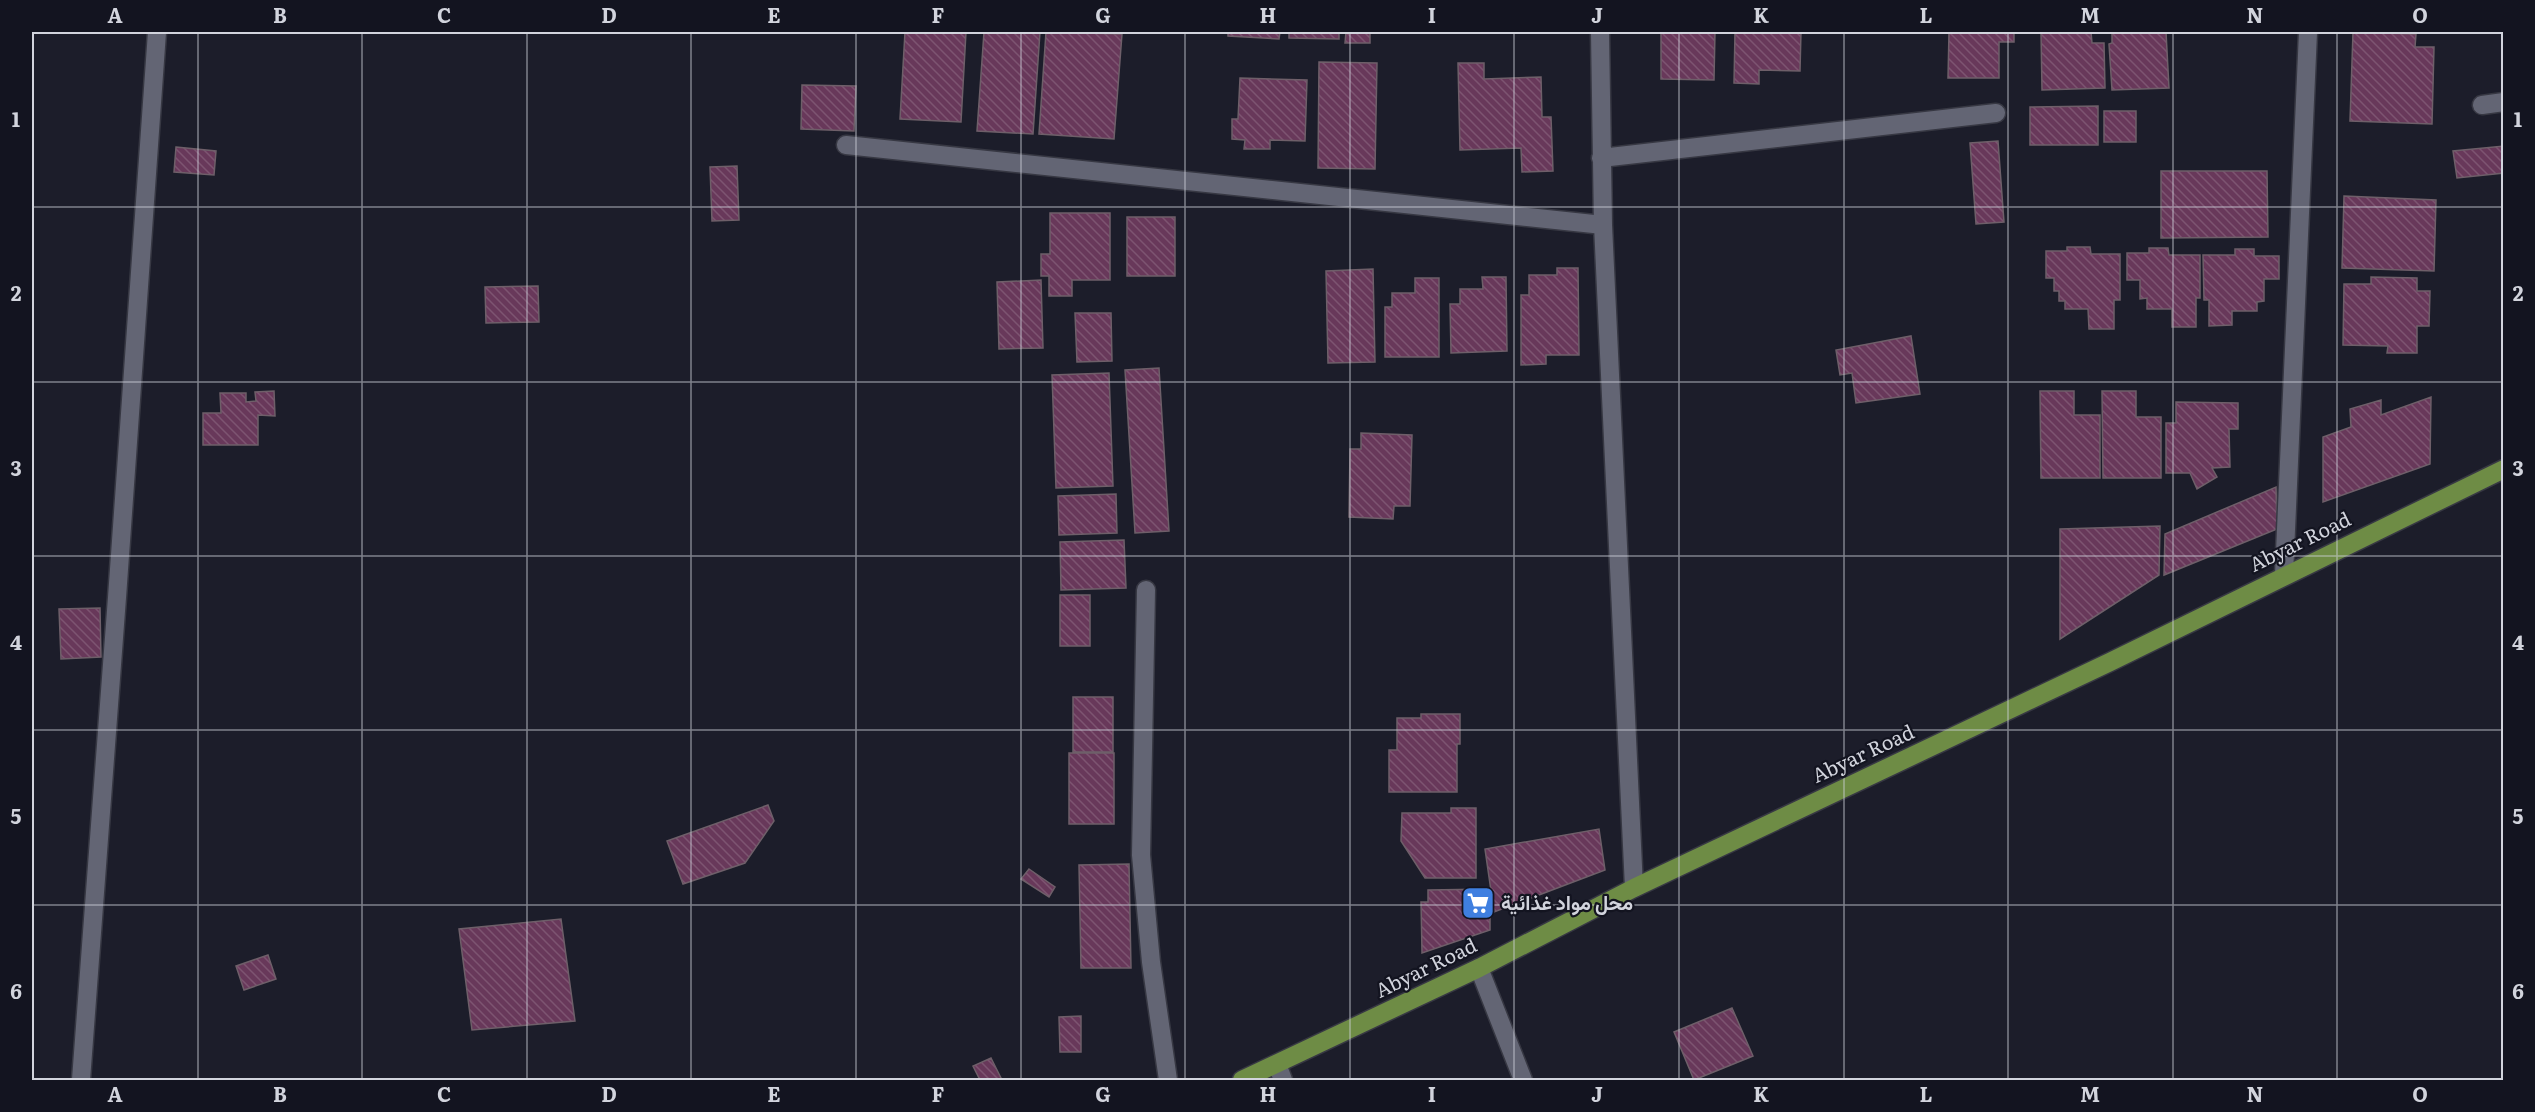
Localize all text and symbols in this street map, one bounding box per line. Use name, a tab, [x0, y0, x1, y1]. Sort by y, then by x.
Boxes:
text: A	[107, 0, 123, 29]
text: B	[273, 0, 287, 29]
text: C	[437, 0, 451, 29]
text: D	[601, 0, 617, 29]
text: E	[767, 0, 781, 29]
text: F	[932, 0, 945, 29]
text: G	[1095, 0, 1111, 29]
text: H	[1260, 0, 1276, 29]
text: I	[1428, 0, 1436, 29]
text: J	[1591, 0, 1603, 29]
text: K	[1753, 0, 1769, 29]
text: L	[1920, 0, 1933, 29]
text: M	[2080, 0, 2100, 29]
text: N	[2247, 0, 2263, 29]
text: O	[2412, 0, 2428, 29]
text: 1	[12, 103, 20, 133]
text: 1	[2514, 103, 2522, 133]
text: 2	[11, 277, 22, 307]
text: 2	[2513, 277, 2524, 307]
text: 3	[10, 452, 22, 482]
text: 3	[2512, 452, 2524, 482]
street label: Abyar Road	[2243, 503, 2355, 578]
text: 4	[10, 626, 22, 656]
text: 4	[2512, 626, 2524, 656]
street label: Abyar Road	[1806, 715, 1918, 789]
text: 5	[11, 800, 22, 830]
text: 5	[2513, 800, 2524, 830]
supermarket icon: محل مواد غذائية	[1460, 885, 1496, 921]
place label: محل مواد غذائية	[1501, 886, 1633, 916]
street label: Abyar Road	[1369, 929, 1481, 1004]
text: 6	[10, 975, 22, 1005]
text: 6	[2512, 975, 2524, 1005]
text: A	[107, 1078, 123, 1108]
text: B	[273, 1078, 287, 1108]
text: C	[437, 1078, 451, 1108]
text: D	[601, 1078, 617, 1108]
text: E	[767, 1078, 781, 1108]
text: F	[932, 1078, 945, 1108]
text: G	[1095, 1078, 1111, 1108]
text: H	[1260, 1078, 1276, 1108]
text: I	[1428, 1078, 1436, 1108]
text: J	[1591, 1078, 1603, 1108]
text: K	[1753, 1078, 1769, 1108]
text: L	[1920, 1078, 1933, 1108]
text: M	[2080, 1078, 2100, 1108]
text: N	[2247, 1078, 2263, 1108]
text: O	[2412, 1078, 2428, 1108]

